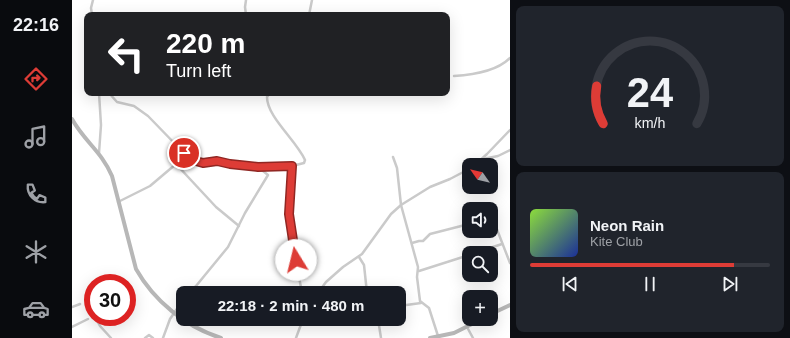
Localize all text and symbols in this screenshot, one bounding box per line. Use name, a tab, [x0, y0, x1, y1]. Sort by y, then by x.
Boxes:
text: 22:16	[13, 15, 59, 35]
icon: left	[100, 28, 152, 80]
text: 220 m	[166, 28, 245, 59]
text: Turn left	[166, 61, 231, 81]
icon: directions	[22, 65, 50, 93]
text: 24	[627, 69, 673, 116]
text: km/h	[635, 115, 666, 131]
icon: music	[22, 123, 50, 151]
pin	[167, 136, 201, 170]
icon: arrive	[173, 142, 195, 164]
north arrow	[462, 158, 498, 194]
map controls	[462, 158, 498, 326]
icon: phone	[22, 180, 50, 208]
button: sound	[462, 202, 498, 238]
text: Neon Rain	[590, 217, 664, 234]
text: Kite Club	[590, 234, 643, 249]
icon: climate	[22, 238, 50, 266]
position arrow	[275, 239, 317, 281]
button: search	[462, 246, 498, 282]
icon: previous	[559, 273, 581, 295]
icon: pause	[639, 273, 661, 295]
icon: next	[719, 273, 741, 295]
speed limit sign: 30	[84, 274, 136, 326]
button: +	[462, 290, 498, 326]
icon: car	[22, 295, 50, 323]
text: 22:18 · 2 min · 480 m	[218, 297, 364, 314]

